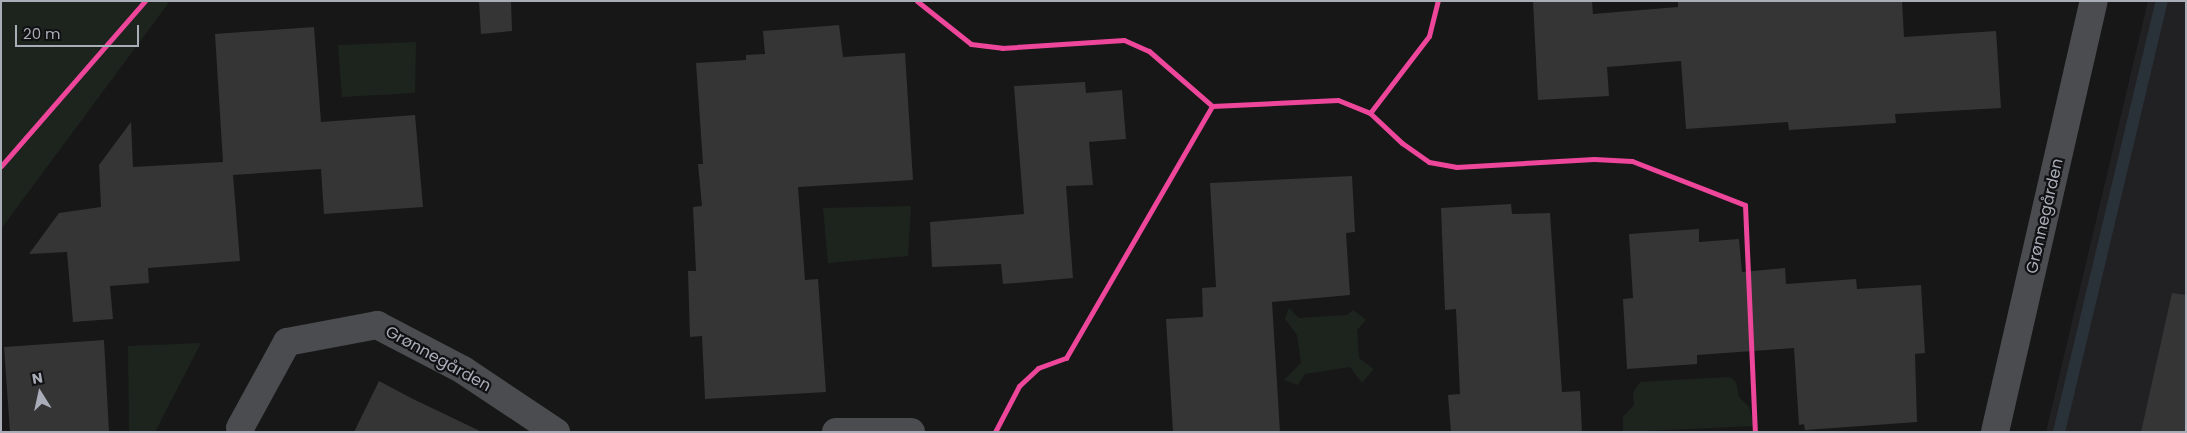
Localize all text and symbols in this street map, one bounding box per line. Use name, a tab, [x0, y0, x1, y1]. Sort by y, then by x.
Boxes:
scale bar	[18, 15, 141, 47]
text: 20 m	[23, 23, 61, 44]
street label: Grønnegården	[2022, 157, 2068, 275]
street label: Grønnegården	[382, 322, 494, 396]
text: N	[30, 367, 44, 389]
north arrow	[15, 368, 65, 418]

